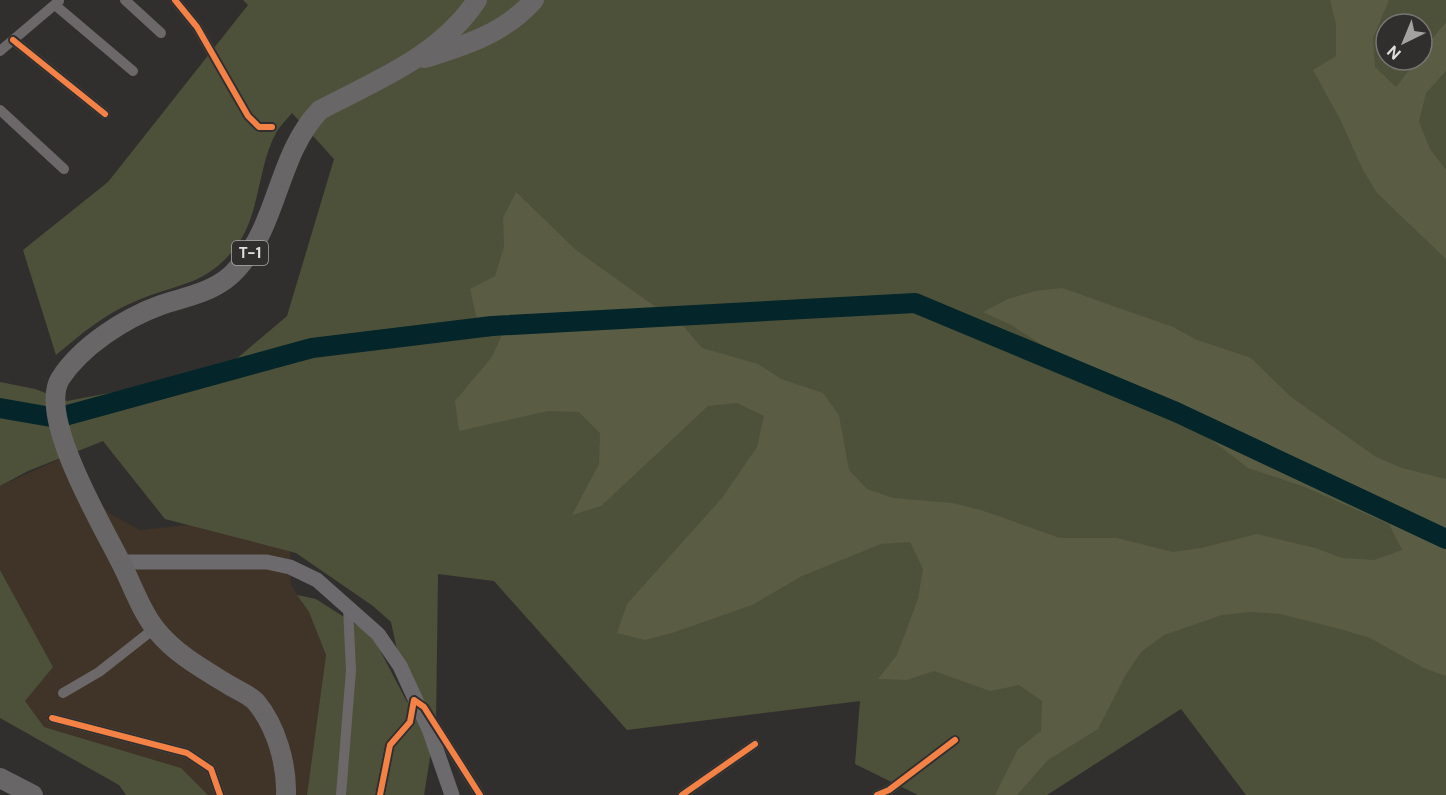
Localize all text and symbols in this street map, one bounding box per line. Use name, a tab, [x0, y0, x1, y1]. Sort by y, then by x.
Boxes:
north arrow	[1374, 12, 1434, 72]
text: N	[1383, 41, 1406, 64]
road number: T-1	[232, 241, 268, 265]

